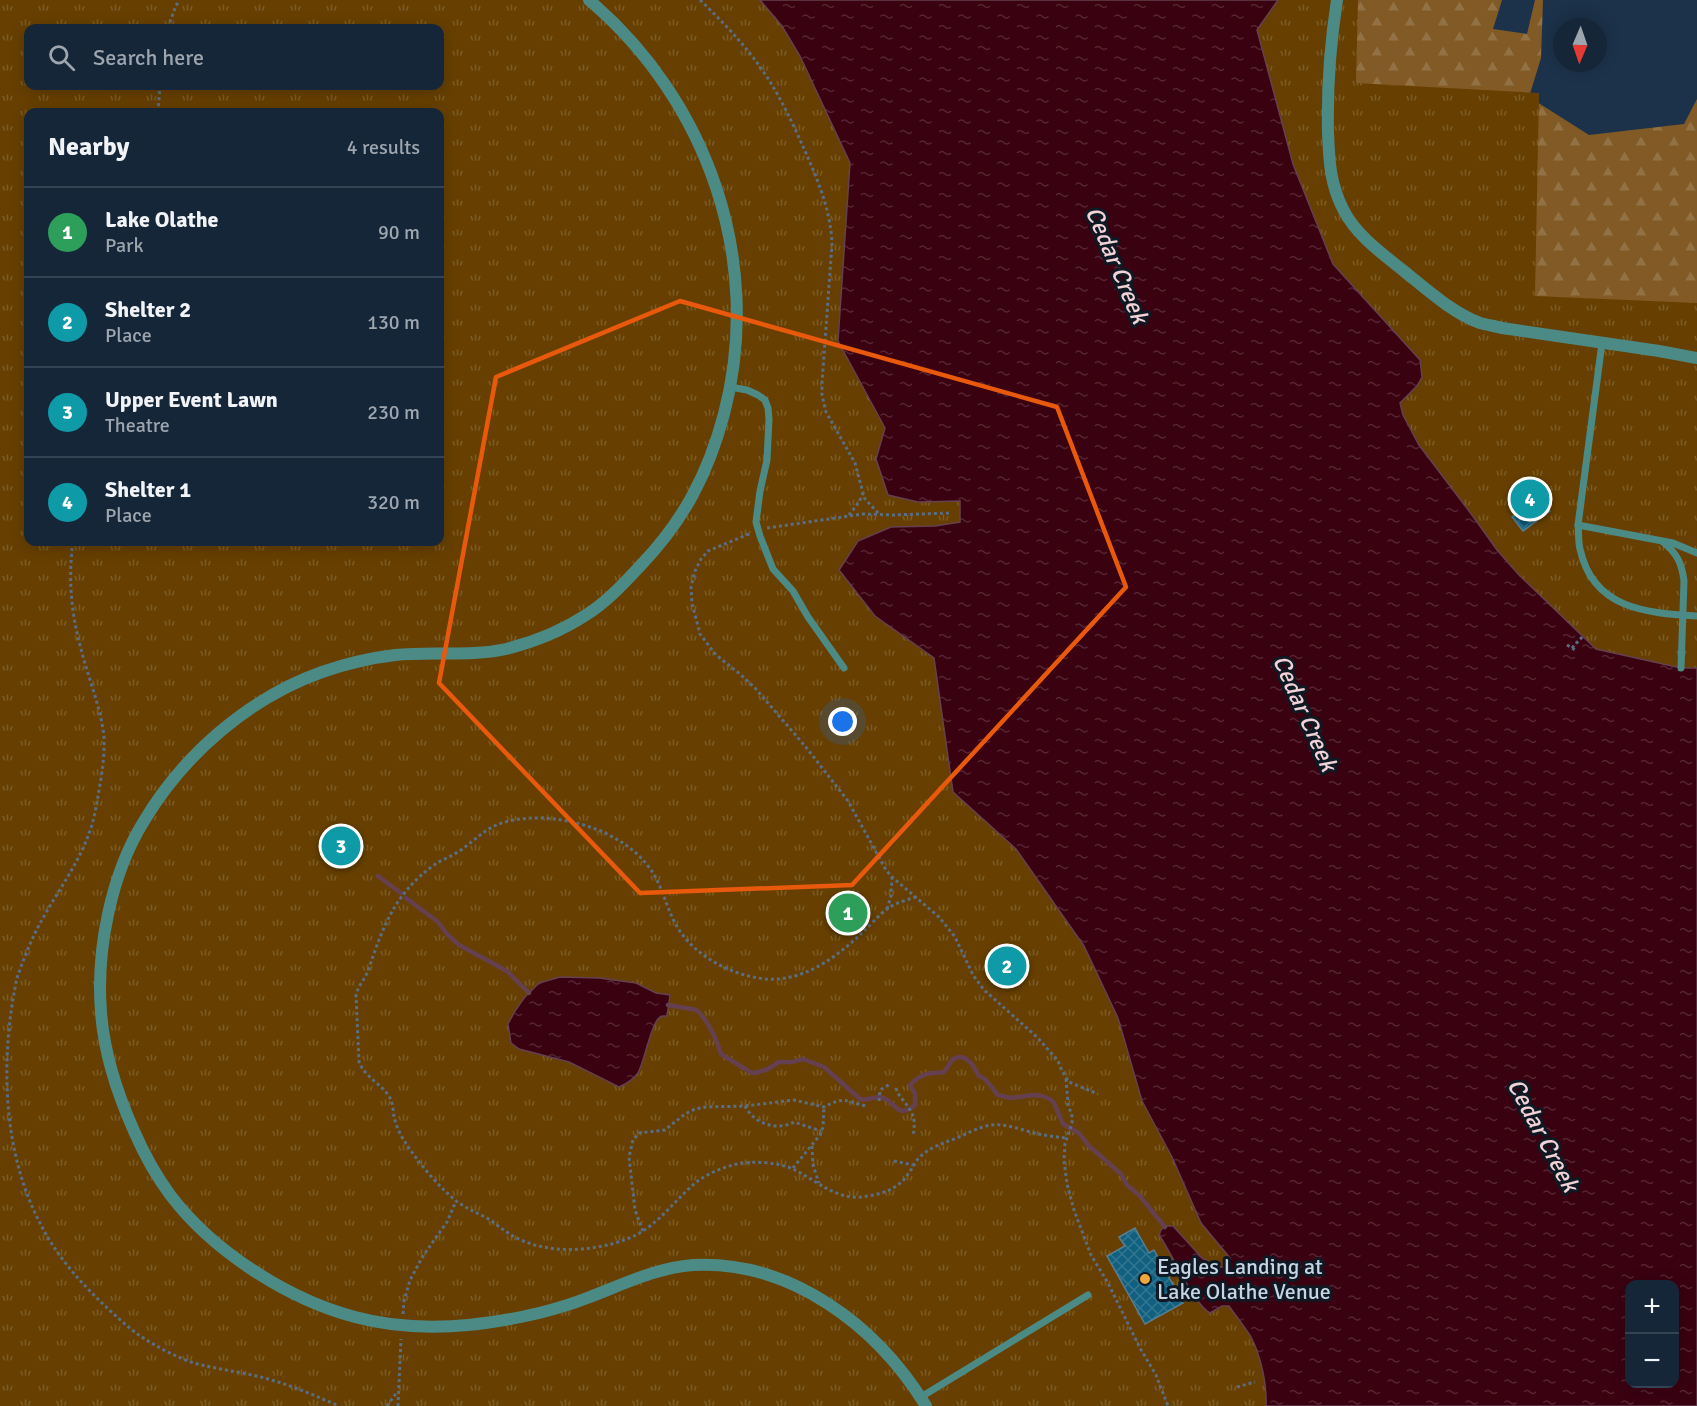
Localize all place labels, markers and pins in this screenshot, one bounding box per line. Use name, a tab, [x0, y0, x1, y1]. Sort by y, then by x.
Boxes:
pin: 4	[1510, 476, 1550, 522]
pin: 3	[322, 824, 360, 868]
pin: 1	[828, 890, 868, 936]
pin: 2	[988, 944, 1026, 988]
place label: Eagles Landing at Lake Olathe Venue	[1157, 1253, 1331, 1305]
marker: Eagles Landing at Lake Olathe Venue	[1138, 1272, 1152, 1286]

